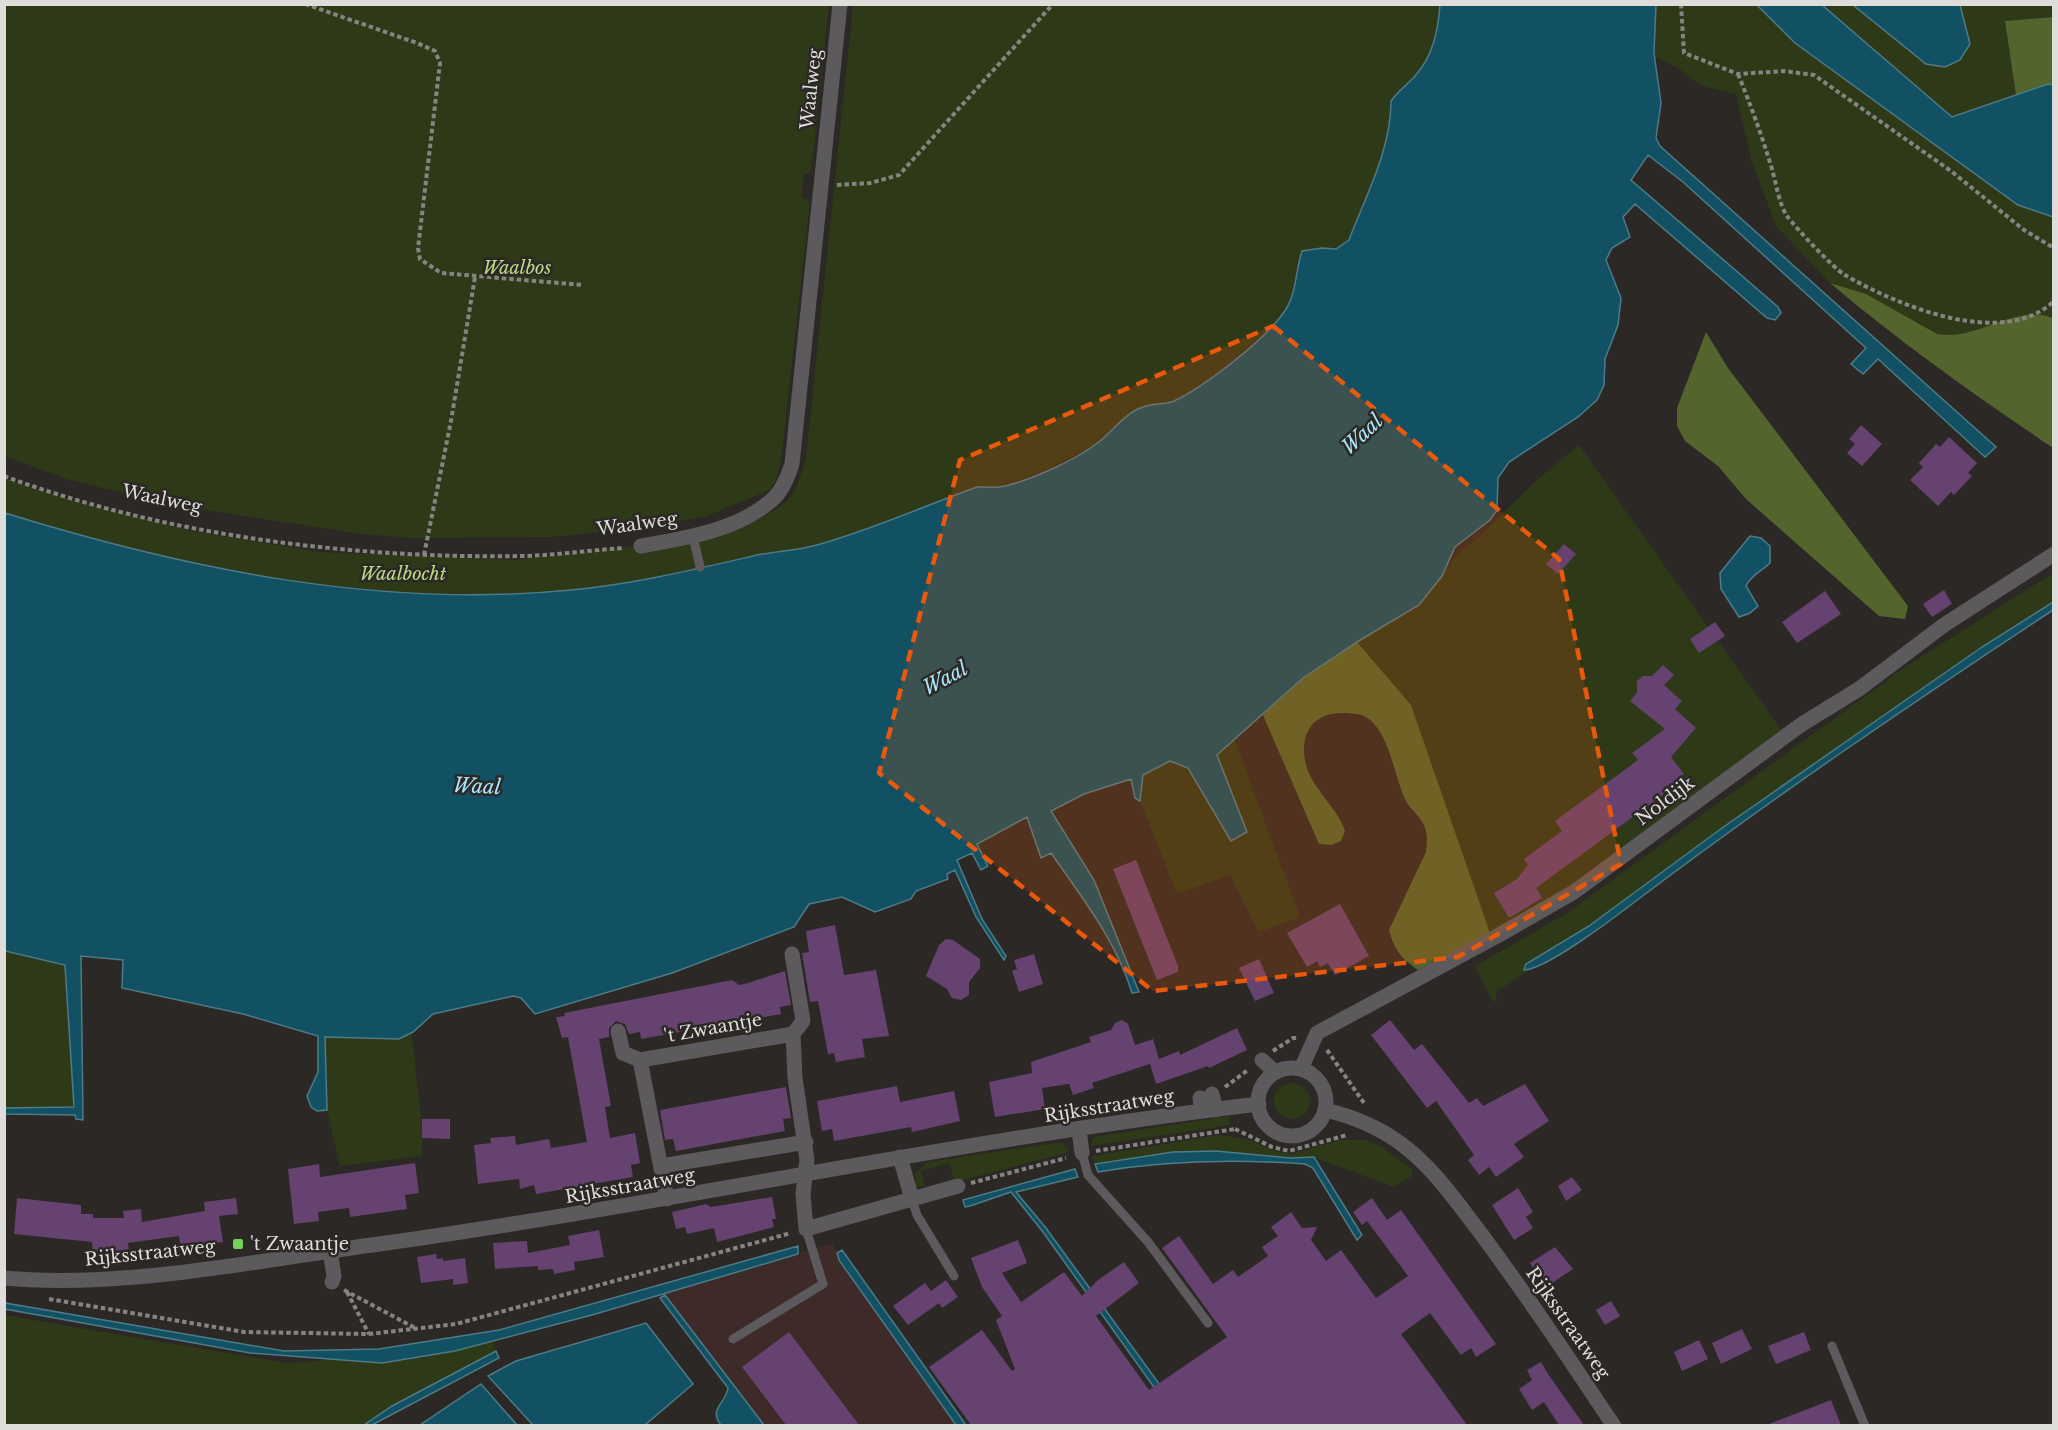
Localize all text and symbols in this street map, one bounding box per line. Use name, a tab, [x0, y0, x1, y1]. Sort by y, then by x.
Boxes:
street label: Waalweg	[796, 47, 826, 132]
park label: Waalbos	[483, 257, 552, 279]
water label: Waal	[1336, 408, 1388, 459]
street label: Waalweg	[119, 480, 204, 518]
street label: Waalweg	[594, 507, 679, 541]
park label: Waalbocht	[360, 563, 447, 585]
water label: Waal	[918, 656, 972, 700]
street label: Noldijk	[1631, 772, 1699, 830]
water label: Waal	[453, 773, 502, 799]
street label: 't Zwaantje	[662, 1009, 764, 1047]
street label: Rijksstraatweg	[1042, 1085, 1176, 1127]
street label: Rijksstraatweg	[563, 1164, 697, 1208]
place label: 't Zwaantje	[250, 1233, 349, 1255]
street label: Rijksstraatweg	[83, 1235, 217, 1271]
marker: 't Zwaantje	[231, 1237, 245, 1251]
street label: Rijksstraatweg	[1521, 1263, 1615, 1383]

